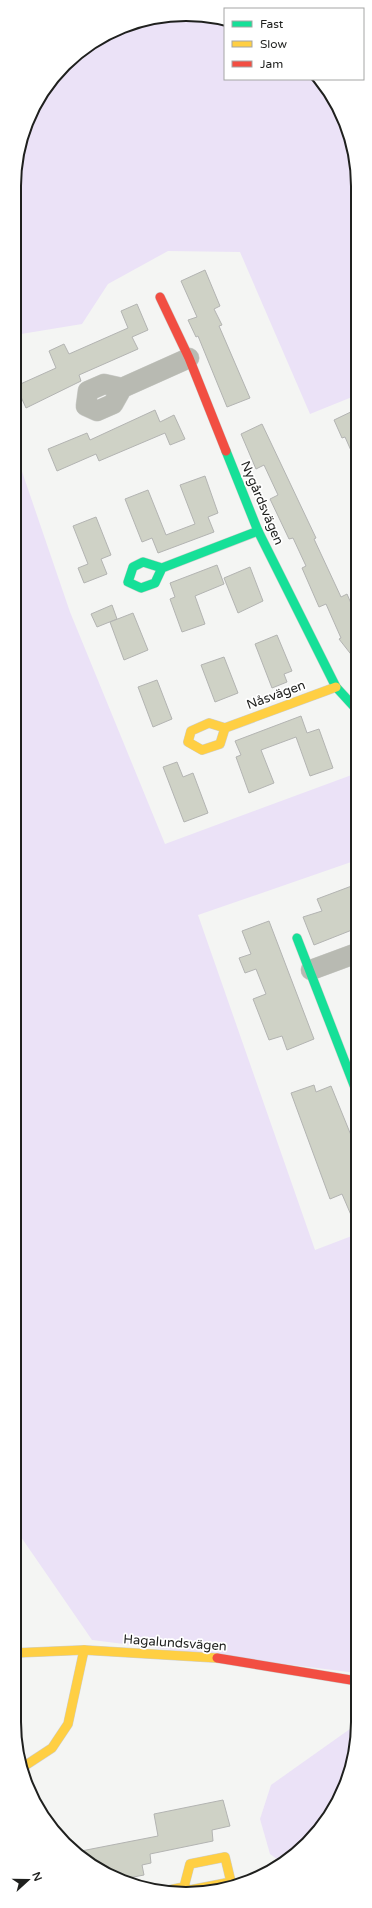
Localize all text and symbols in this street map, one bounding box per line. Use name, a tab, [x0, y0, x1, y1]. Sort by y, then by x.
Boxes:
legend	[224, 8, 364, 80]
text: Fast	[260, 17, 284, 31]
text: Slow	[260, 37, 287, 51]
text: Jam	[260, 57, 283, 71]
street label: Nygårdsvägen	[237, 459, 287, 547]
street label: Nåsvägen	[244, 677, 308, 713]
street label: Hagalundsvägen	[123, 1631, 227, 1655]
north arrow	[8, 1860, 48, 1900]
text: N	[29, 1870, 45, 1883]

